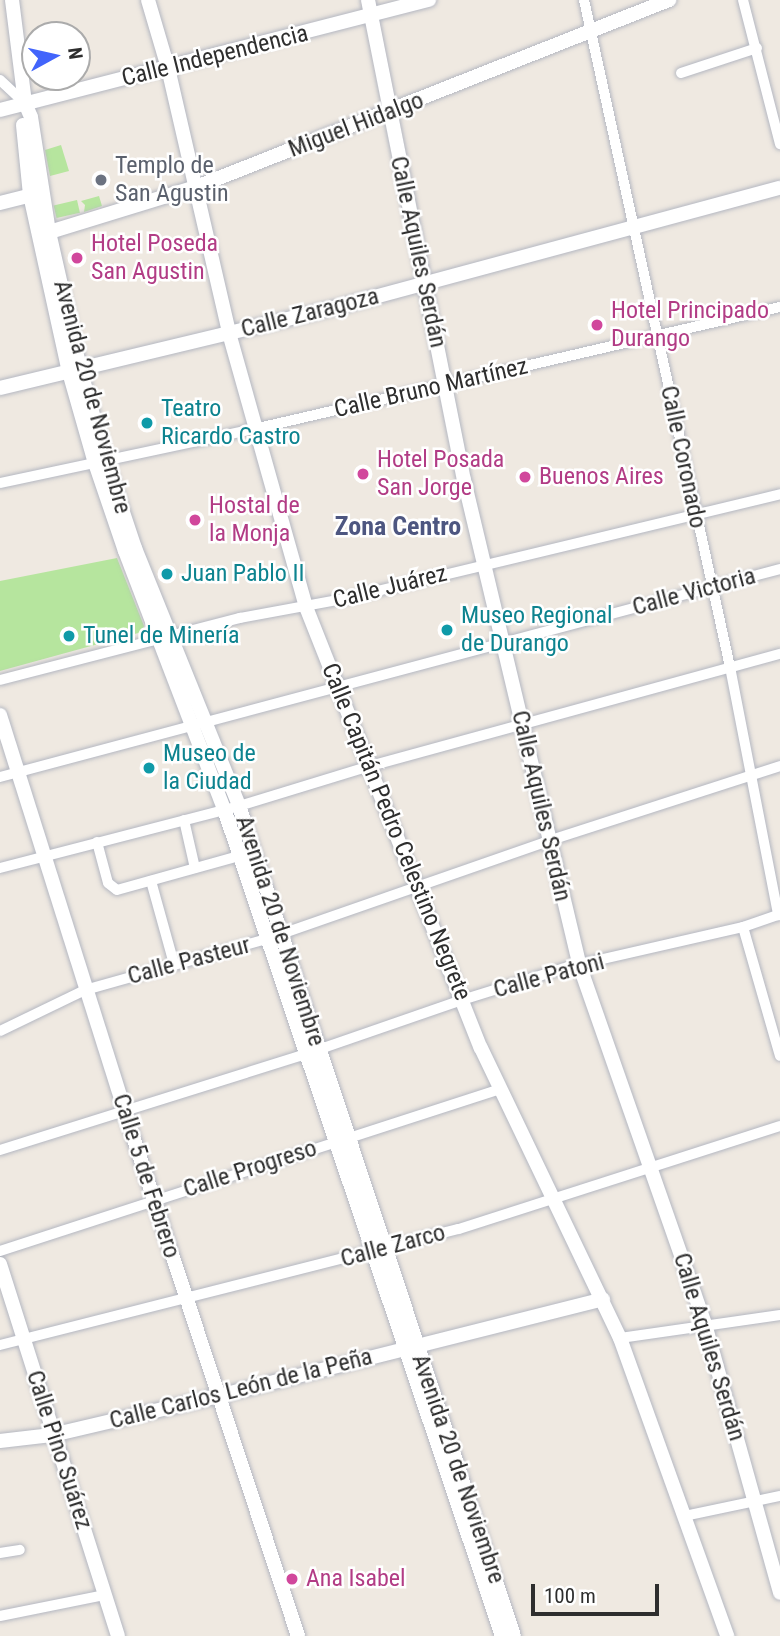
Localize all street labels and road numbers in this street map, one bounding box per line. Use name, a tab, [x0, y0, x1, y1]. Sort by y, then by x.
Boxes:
street label: Calle Independencia	[119, 19, 311, 93]
street label: Miguel Hidalgo	[284, 86, 428, 164]
street label: Calle Aquiles Serdán	[384, 154, 452, 350]
street label: Avenida 20 de Noviembre	[47, 277, 137, 517]
street label: Calle Zaragoza	[238, 282, 382, 344]
street label: Calle Bruno Martínez	[331, 352, 531, 424]
street label: Calle Coronado	[654, 383, 712, 531]
street label: Calle Juárez	[330, 559, 450, 615]
street label: Calle Victoria	[629, 562, 759, 622]
street label: Calle Capitán Pedro Celestino Negrete	[315, 659, 477, 1005]
street label: Calle Aquiles Serdán	[505, 708, 577, 904]
street label: Avenida 20 de Noviembre	[229, 812, 331, 1050]
street label: Calle Pasteur	[125, 931, 253, 991]
street label: Calle Patoni	[490, 947, 608, 1005]
street label: Calle 5 de Febrero	[106, 1090, 186, 1262]
street label: Calle Progreso	[180, 1134, 320, 1204]
street label: Calle Zarco	[338, 1218, 448, 1274]
street label: Calle Aquiles Serdán	[667, 1250, 751, 1444]
street label: Calle Carlos León de la Peña	[107, 1342, 375, 1436]
street label: Avenida 20 de Noviembre	[405, 1351, 511, 1587]
street label: Calle Pino Suárez	[20, 1367, 98, 1533]

